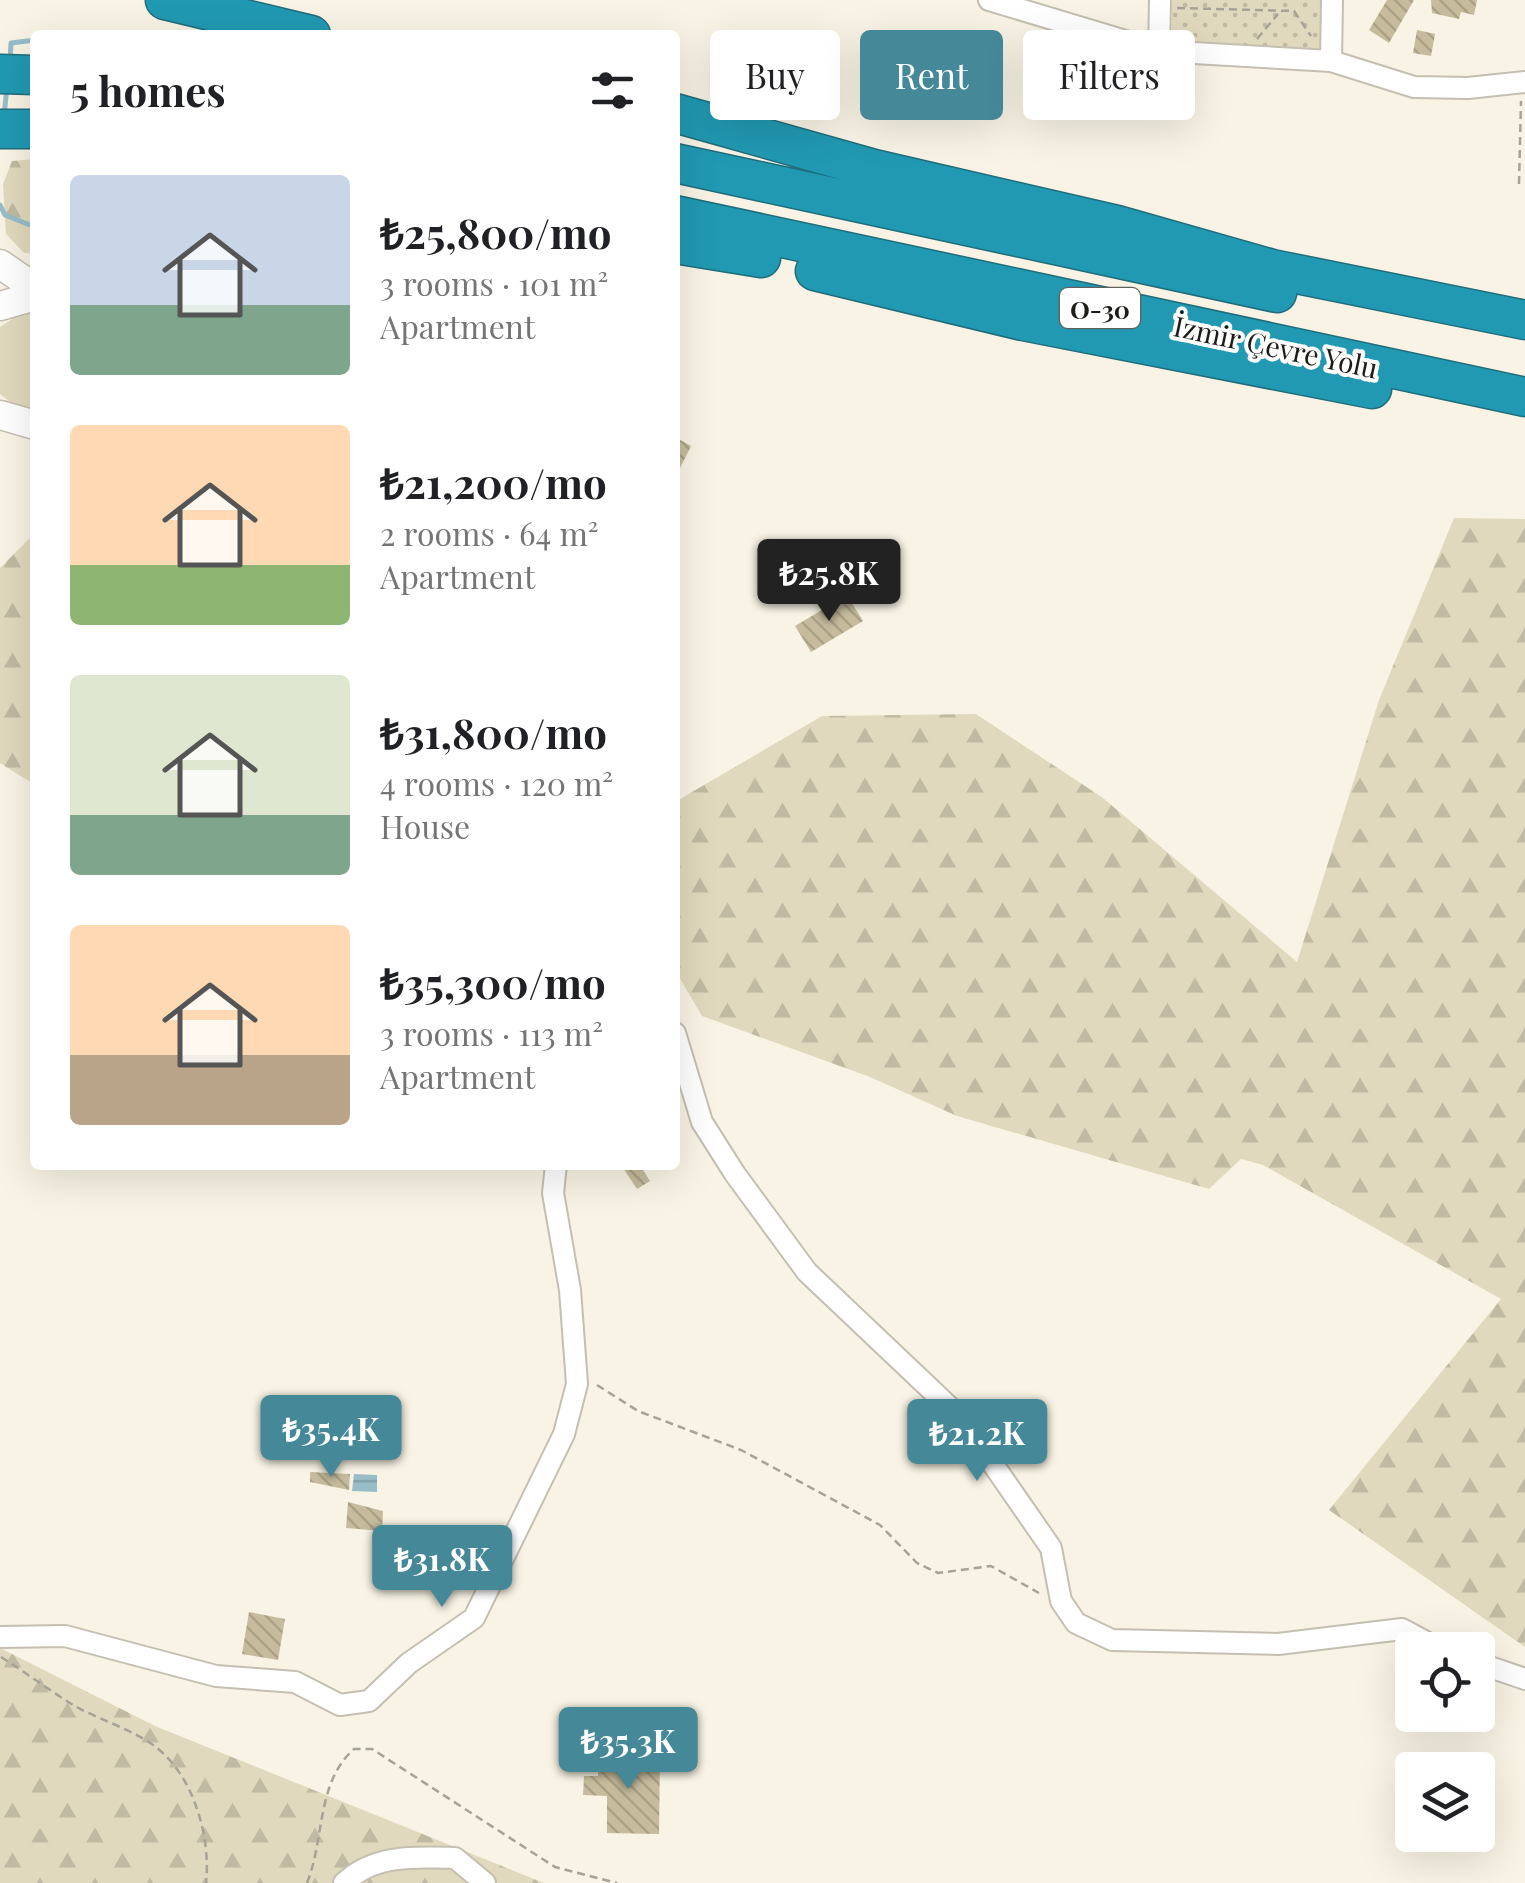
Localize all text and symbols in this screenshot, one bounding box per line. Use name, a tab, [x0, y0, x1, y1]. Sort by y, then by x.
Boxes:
chip: Buy	[710, 30, 840, 120]
chip: Rent	[860, 30, 1003, 120]
chip: Filters	[1023, 30, 1195, 120]
text: 5 homes	[70, 62, 226, 118]
icon: filters	[585, 63, 640, 118]
text: ₺25,800/mo	[380, 204, 612, 260]
icon: home	[150, 215, 270, 335]
text: 3 rooms · 101 m²	[380, 261, 608, 304]
road number: O-30	[1060, 288, 1140, 328]
text: Apartment	[380, 304, 535, 347]
street label: İzmir Çevre Yolu	[1170, 306, 1382, 386]
text: ₺21,200/mo	[380, 454, 607, 510]
icon: home	[150, 465, 270, 585]
text: 2 rooms · 64 m²	[380, 511, 599, 554]
pin: ₺25.8K	[748, 539, 910, 624]
text: ₺25.8K	[779, 550, 879, 593]
text: Apartment	[380, 554, 535, 597]
text: ₺31,800/mo	[380, 704, 607, 760]
icon: home	[150, 715, 270, 835]
text: 4 rooms · 120 m²	[380, 761, 613, 804]
text: House	[380, 804, 470, 847]
text: ₺35,300/mo	[380, 954, 606, 1010]
icon: home	[150, 965, 270, 1085]
text: 3 rooms · 113 m²	[380, 1011, 603, 1054]
text: Apartment	[380, 1054, 535, 1097]
pin: ₺35.4K	[250, 1395, 412, 1480]
pin: ₺21.2K	[896, 1399, 1058, 1484]
text: ₺35.4K	[283, 1406, 380, 1449]
text: ₺21.2K	[929, 1410, 1025, 1453]
pin: ₺31.8K	[361, 1525, 523, 1610]
text: ₺31.8K	[394, 1536, 490, 1579]
map controls	[1395, 1632, 1495, 1852]
button: locate	[1395, 1632, 1495, 1732]
pin: ₺35.3K	[547, 1707, 709, 1792]
text: ₺35.3K	[581, 1718, 675, 1761]
button: layers	[1395, 1752, 1495, 1852]

